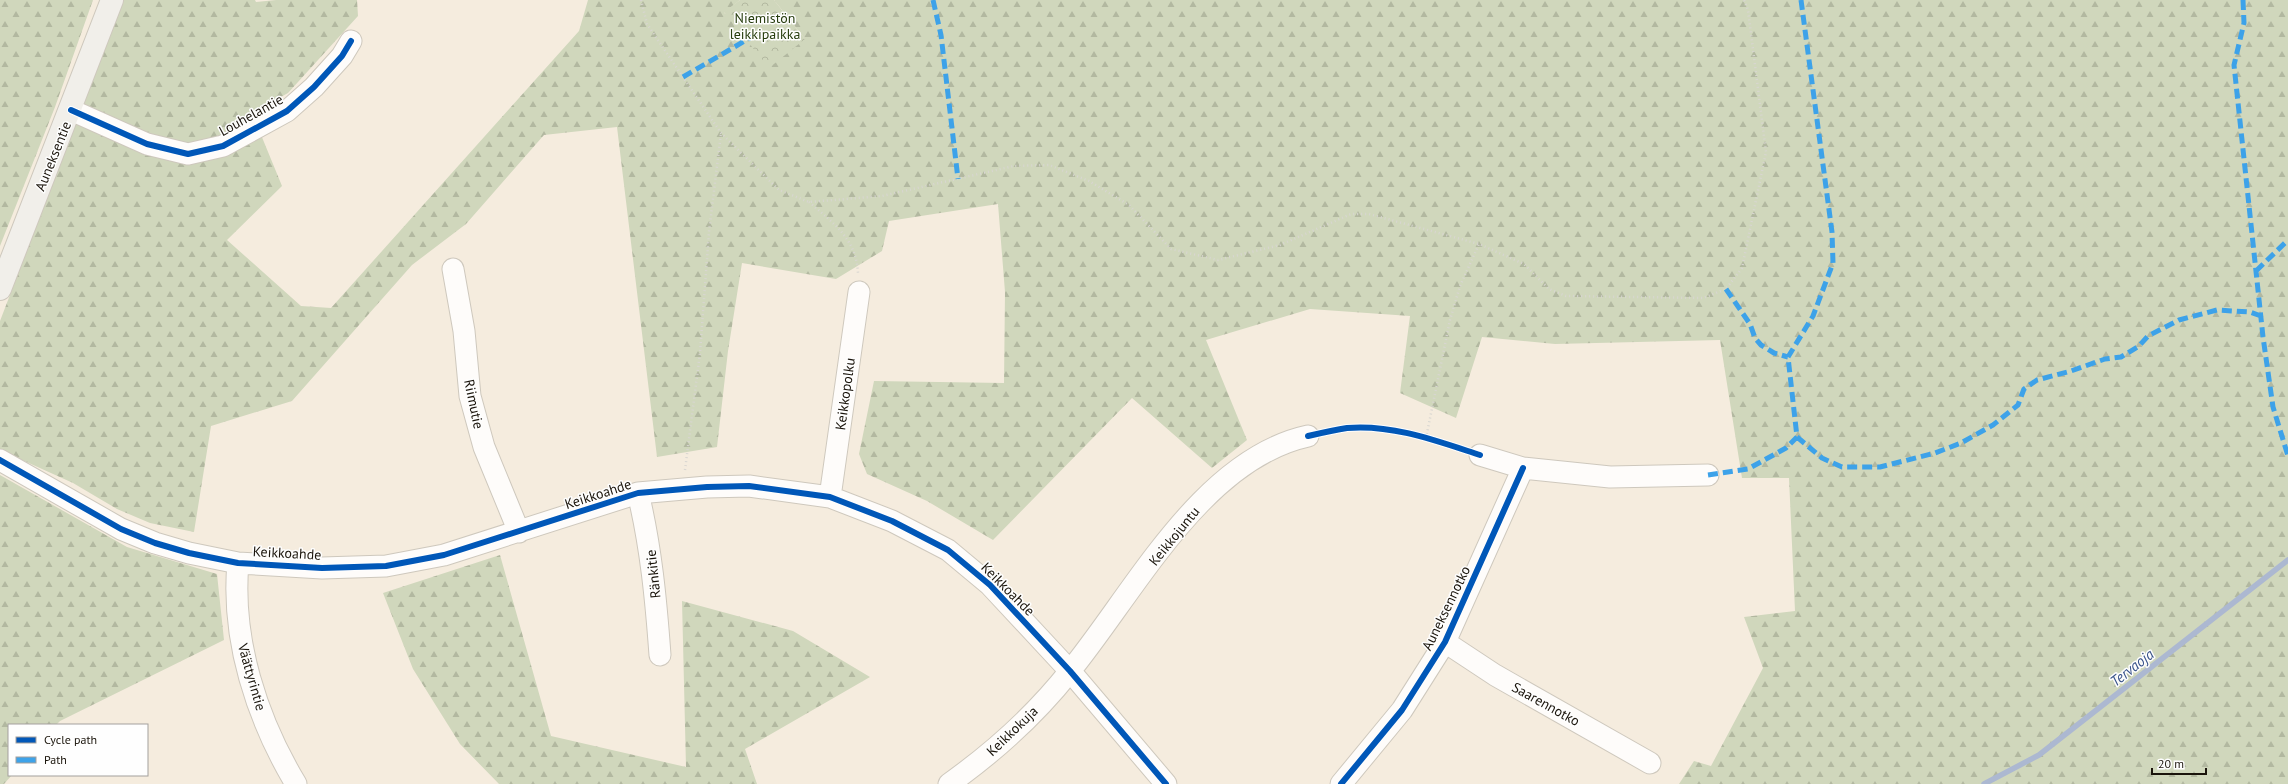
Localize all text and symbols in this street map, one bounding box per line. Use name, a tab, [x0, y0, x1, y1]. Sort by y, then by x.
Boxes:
park label: Niemistön leikkipaikka	[730, 9, 800, 43]
street label: Louhelantie	[216, 90, 286, 140]
street label: Auneksentie	[31, 119, 75, 193]
street label: Keikkopolku	[831, 357, 859, 431]
street label: Riimutie	[460, 377, 488, 431]
street label: Keikkoahde	[563, 475, 633, 513]
street label: Keikkojuntu	[1145, 503, 1203, 569]
street label: Keikkoahde	[252, 542, 322, 564]
street label: Ränkitie	[641, 549, 665, 599]
street label: Keikkoahde	[977, 558, 1039, 620]
street label: Auneksennotko	[1418, 563, 1474, 653]
street label: Väättyrintie	[234, 640, 270, 713]
water label: Tervaoja	[2106, 644, 2158, 691]
street label: Saarennotko	[1509, 678, 1583, 730]
street label: Keikkokuja	[983, 702, 1041, 760]
legend	[8, 724, 148, 776]
text: Cycle path	[44, 732, 97, 747]
scale bar	[2152, 750, 2206, 776]
text: Path	[44, 752, 67, 767]
text: 20 m	[2158, 756, 2184, 771]

